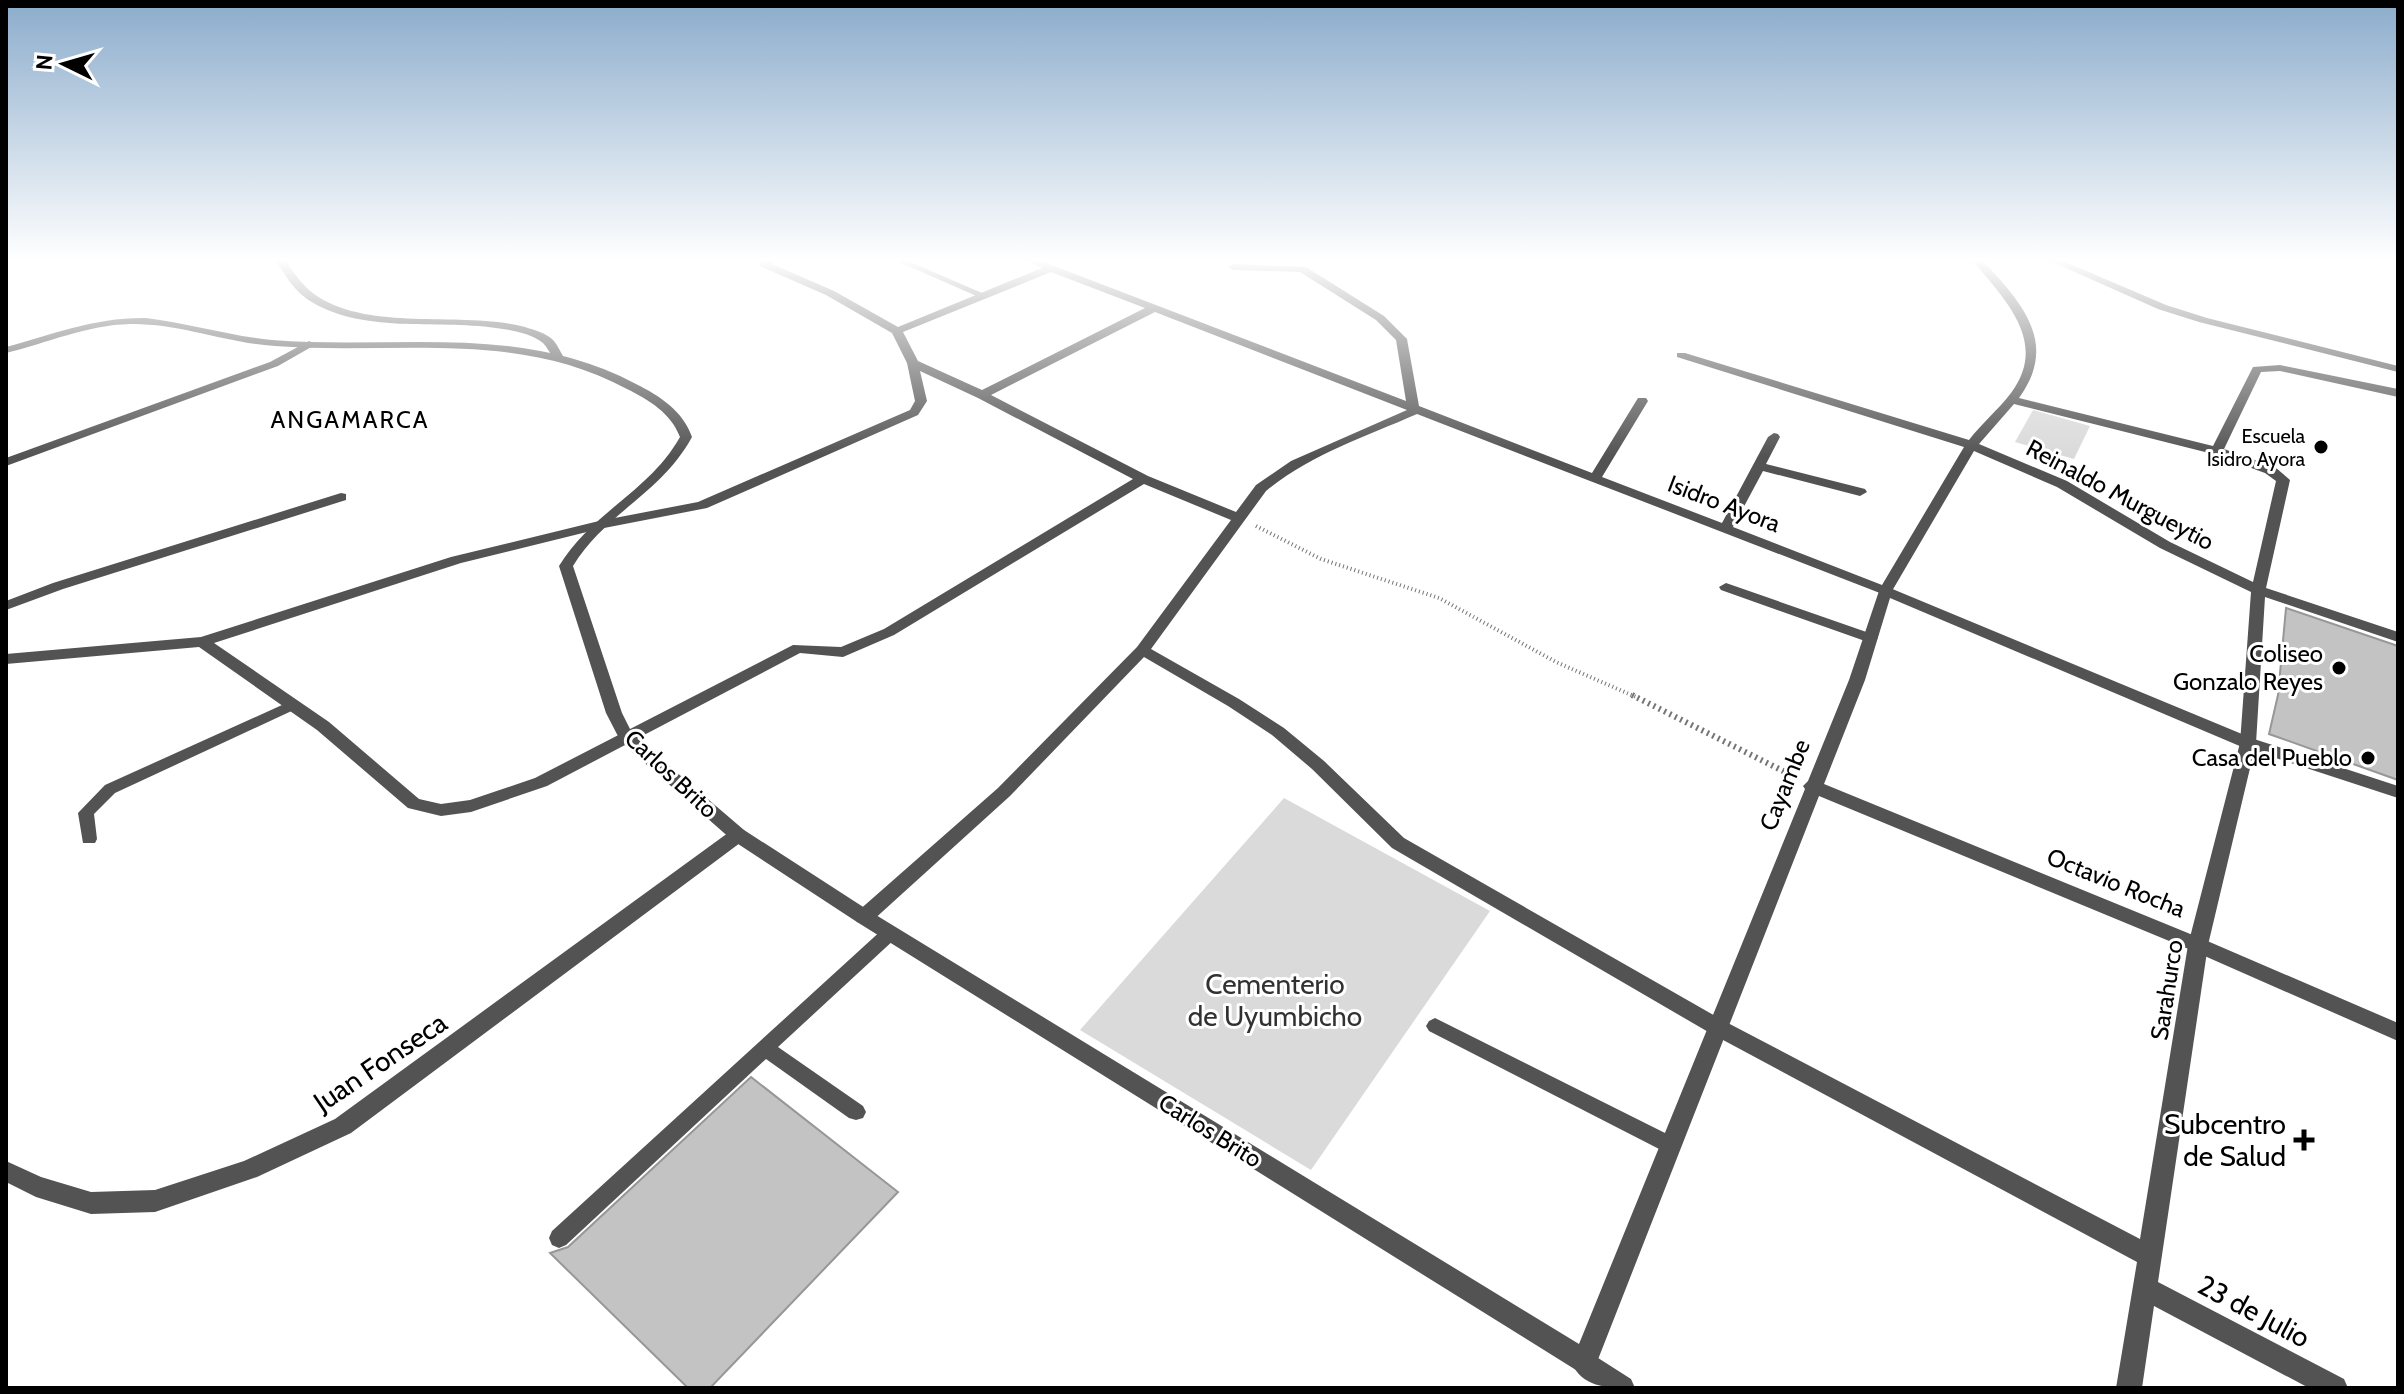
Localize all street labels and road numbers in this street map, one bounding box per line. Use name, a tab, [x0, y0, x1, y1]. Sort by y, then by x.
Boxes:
street label: Reinaldo Murgueytio	[2022, 433, 2219, 556]
street label: Isidro Ayora	[1664, 469, 1785, 538]
street label: Carlos Brito	[619, 723, 724, 824]
street label: Cayambe	[1753, 735, 1816, 835]
street label: Octavio Rocha	[2043, 842, 2190, 924]
street label: Sarahurco	[2144, 938, 2189, 1042]
street label: Juan Fonseca	[306, 1005, 454, 1120]
street label: Carlos Brito	[1153, 1088, 1267, 1174]
street label: 23 de Julio	[2192, 1267, 2316, 1355]

